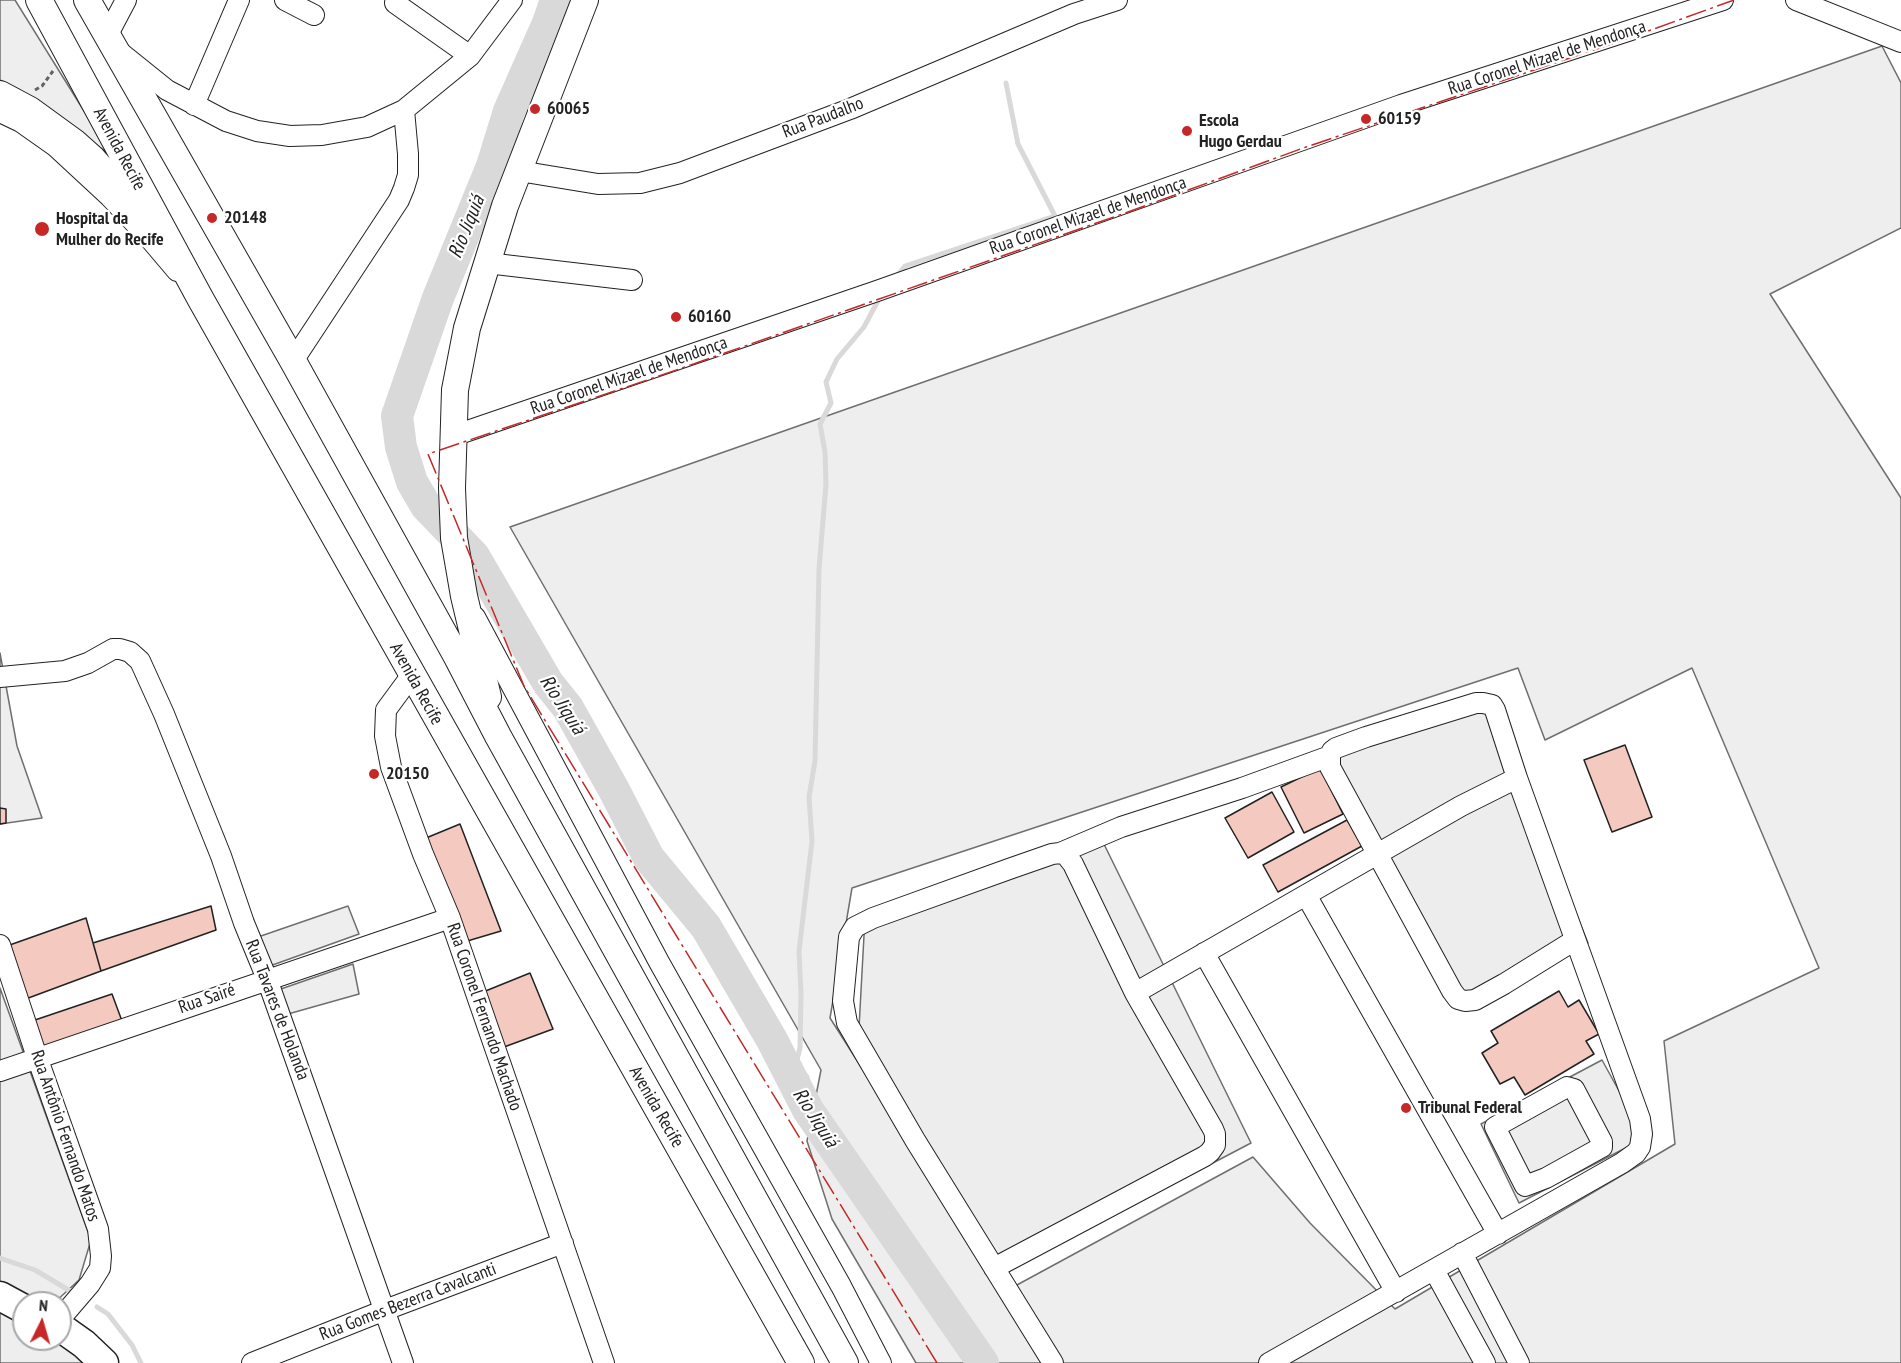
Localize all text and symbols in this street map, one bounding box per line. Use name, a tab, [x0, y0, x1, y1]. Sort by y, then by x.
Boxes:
street label: Rua Coronel Mizael de Mendonça	[1445, 16, 1649, 100]
street label: Rua Paudalho	[779, 93, 867, 143]
place label: 60065	[547, 98, 590, 120]
marker: 60065	[528, 102, 542, 116]
street label: Avenida Recife	[88, 104, 150, 194]
place label: 60159	[1378, 108, 1421, 130]
place label: Escola Hugo Gerdau	[1199, 110, 1282, 152]
marker: 60159	[1359, 112, 1373, 126]
marker: Escola Hugo Gerdau	[1180, 124, 1194, 138]
street label: Rua Coronel Mizael de Mendonça	[987, 172, 1189, 260]
water label: Rio Jiquiá	[444, 192, 490, 262]
place label: 20148	[224, 207, 267, 229]
place label: Hospital da Mulher do Recife	[56, 208, 164, 250]
marker: 20148	[205, 211, 219, 225]
marker: Hospital da Mulher do Recife	[33, 220, 51, 238]
place label: 60160	[688, 306, 731, 328]
marker: 60160	[669, 310, 683, 324]
street label: Rua Coronel Mizael de Mendonça	[528, 332, 730, 420]
street label: Avenida Recife	[385, 639, 447, 729]
water label: Rio Jiquiá	[534, 671, 590, 739]
place label: 20150	[386, 763, 429, 785]
marker: 20150	[367, 767, 381, 781]
street label: Rua Coronel Fernando Machado	[442, 920, 526, 1114]
street label: Rua Tavares de Holanda	[240, 937, 314, 1083]
street label: Rua Sairé	[176, 979, 238, 1019]
street label: Rua Antônio Fernando Matos	[26, 1048, 104, 1224]
street label: Avenida Recife	[624, 1062, 688, 1152]
water label: Rio Jiquiá	[787, 1084, 843, 1152]
place label: Tribunal Federal	[1418, 1097, 1522, 1119]
marker: Tribunal Federal	[1399, 1101, 1413, 1115]
street label: Rua Gomes Bezerra Cavalcanti	[317, 1258, 499, 1346]
north arrow	[12, 1291, 72, 1351]
text: N	[38, 1295, 49, 1315]

